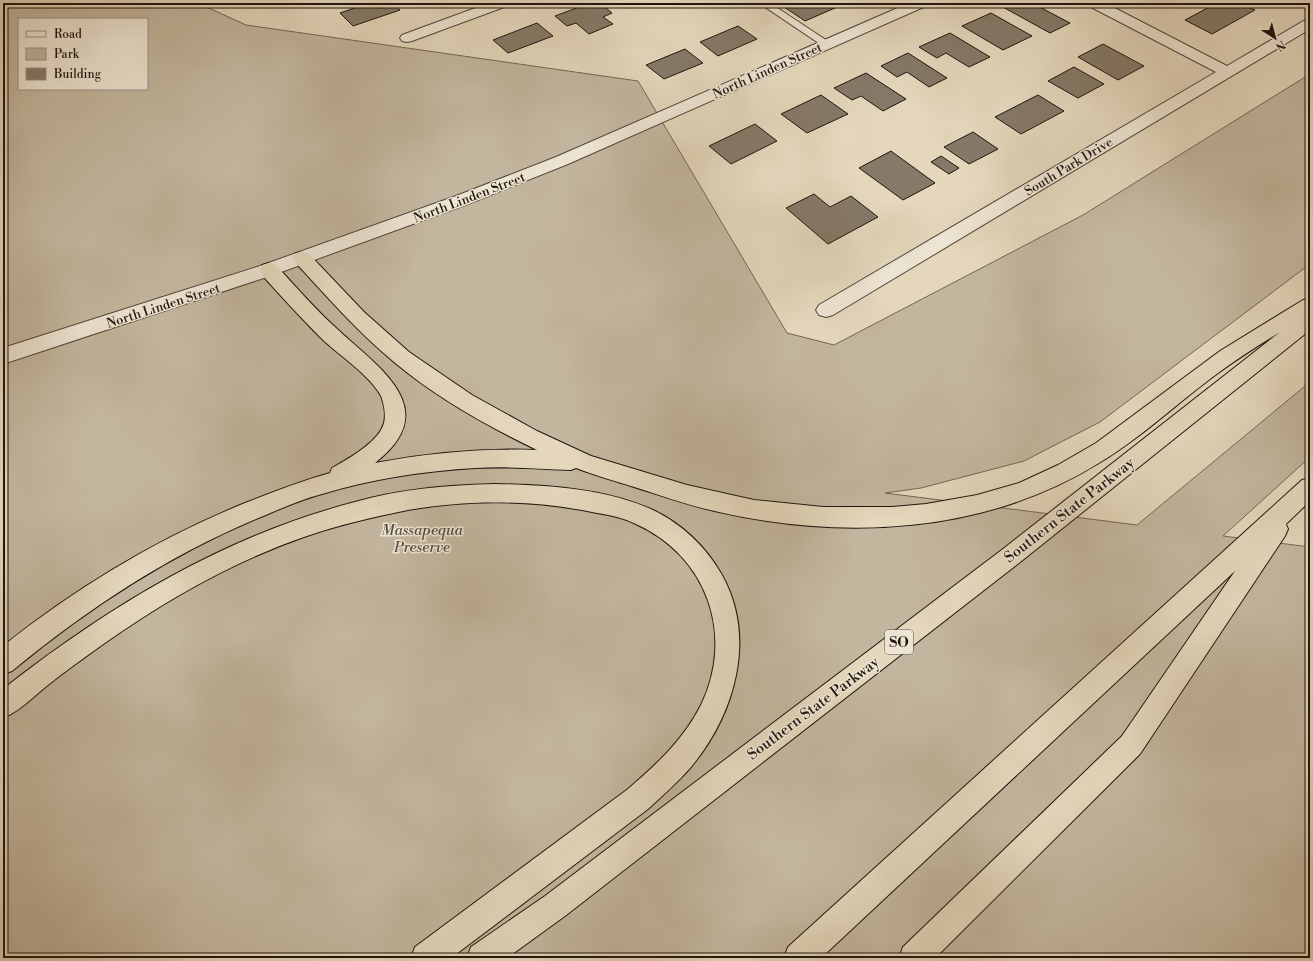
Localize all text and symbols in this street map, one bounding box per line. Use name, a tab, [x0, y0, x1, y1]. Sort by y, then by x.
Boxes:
legend	[18, 18, 148, 90]
north arrow	[1255, 18, 1295, 58]
text: Road	[54, 27, 82, 42]
text: N	[1272, 37, 1288, 54]
street label: North Linden Street	[710, 39, 825, 102]
text: Park	[54, 47, 80, 62]
text: Building	[53, 67, 102, 82]
street label: South Park Drive	[1021, 134, 1116, 200]
street label: North Linden Street	[411, 169, 528, 227]
street label: North Linden Street	[105, 280, 222, 332]
street label: Southern State Parkway	[1000, 453, 1139, 567]
park label: Massapequa Preserve	[381, 521, 463, 557]
road number: SO	[885, 630, 913, 654]
street label: Southern State Parkway	[744, 652, 884, 764]

